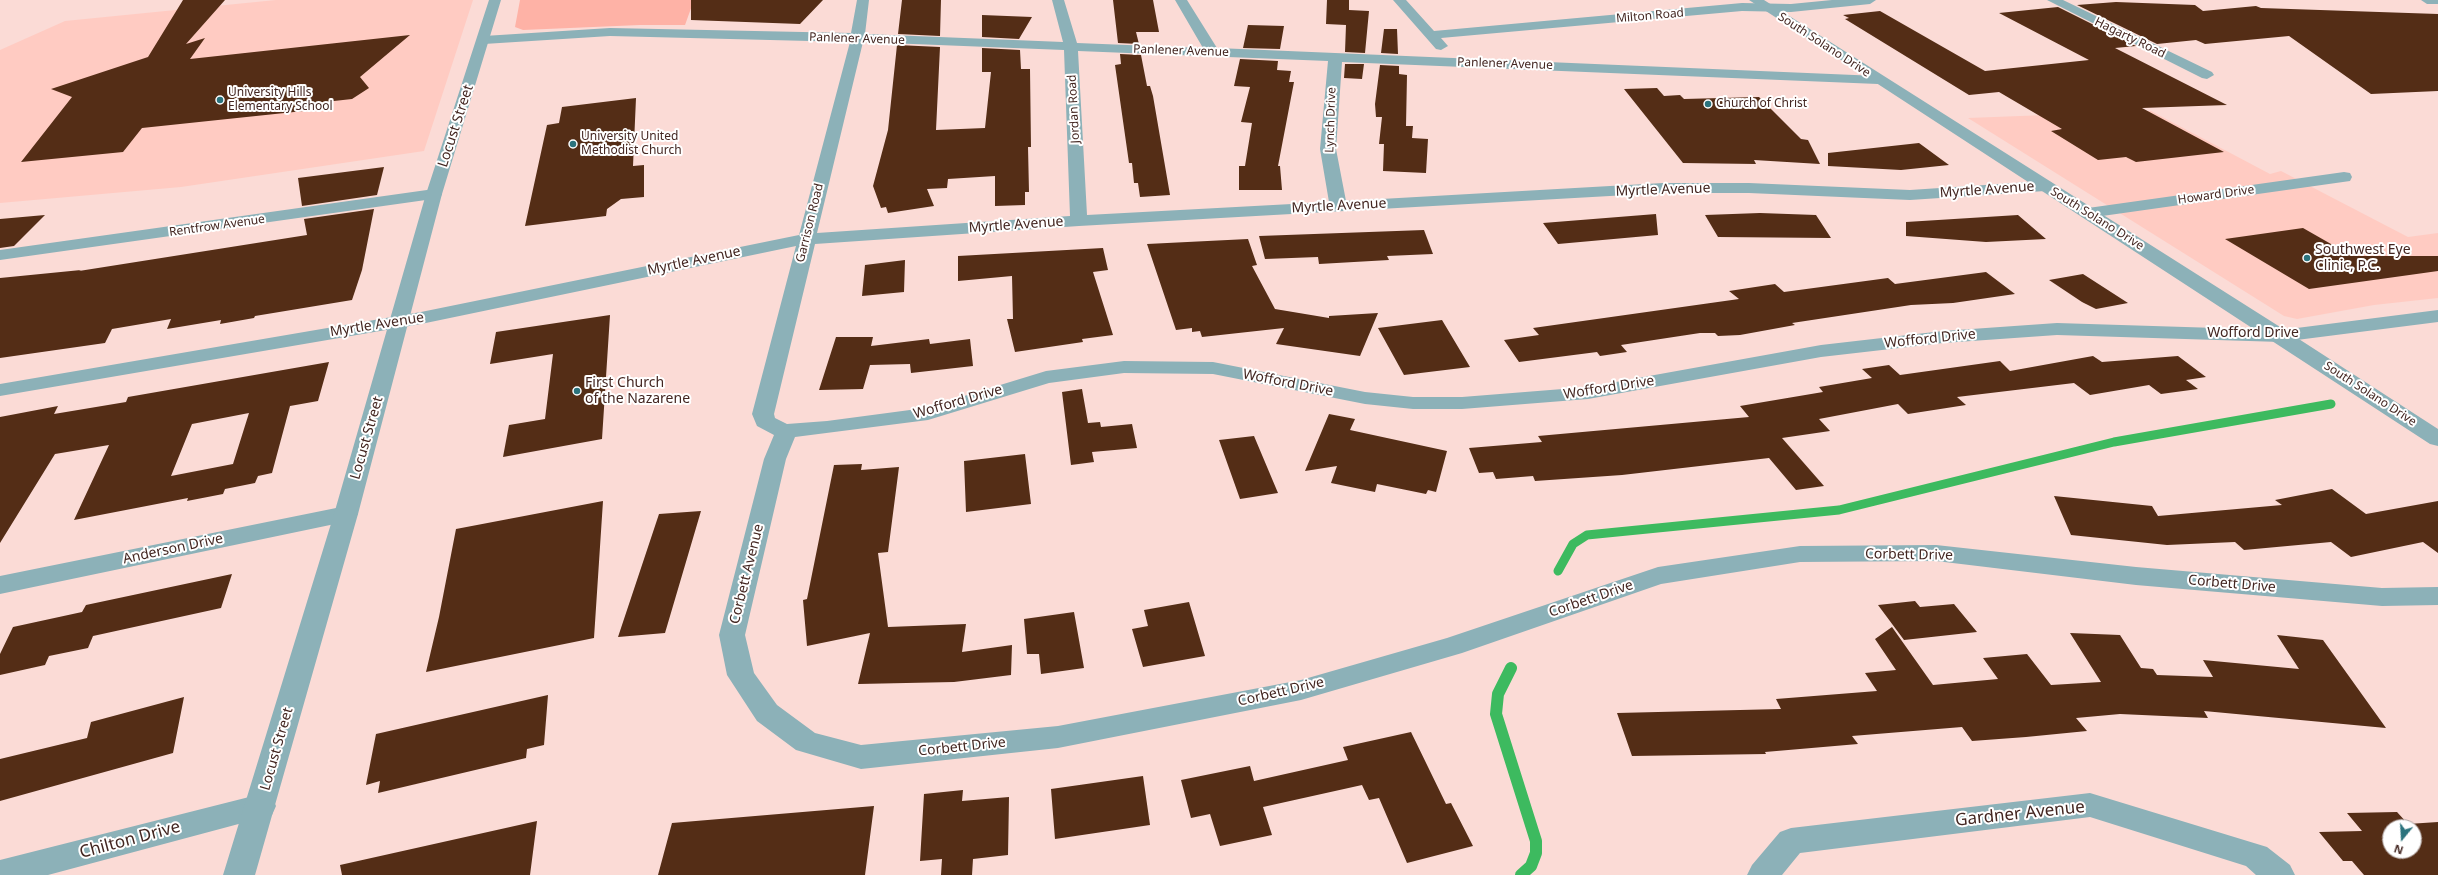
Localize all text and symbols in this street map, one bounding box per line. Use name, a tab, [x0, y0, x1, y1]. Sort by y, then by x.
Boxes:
street label: Milton Road	[1615, 6, 1685, 26]
street label: South Solano Drive	[1775, 10, 1873, 80]
street label: Hagarty Road	[2092, 15, 2168, 61]
street label: Panlener Avenue	[809, 30, 905, 48]
street label: Panlener Avenue	[1133, 42, 1229, 60]
street label: Panlener Avenue	[1457, 55, 1553, 73]
street label: Jordan Road	[1065, 74, 1083, 144]
street label: Locust Street	[435, 83, 477, 169]
place label: University Hills Elementary School	[228, 86, 333, 114]
street label: Lynch Drive	[1323, 87, 1339, 153]
marker: University Hills Elementary School	[215, 95, 225, 105]
place label: Church of Christ	[1716, 97, 1807, 111]
marker: Church of Christ	[1703, 99, 1713, 109]
place label: University United Methodist Church	[581, 130, 682, 158]
marker: University United Methodist Church	[568, 139, 578, 149]
street label: Myrtle Avenue	[1939, 178, 2035, 202]
street label: Myrtle Avenue	[1615, 180, 1711, 200]
street label: Garrison Road	[793, 182, 827, 264]
street label: Howard Drive	[2177, 183, 2255, 207]
street label: South Solano Drive	[2048, 184, 2146, 254]
street label: Myrtle Avenue	[1291, 195, 1387, 217]
street label: Rentfrow Avenue	[168, 212, 266, 240]
street label: Myrtle Avenue	[968, 213, 1064, 237]
place label: Southwest Eye Clinic, P.C.	[2315, 242, 2411, 274]
street label: Myrtle Avenue	[646, 243, 742, 279]
marker: Southwest Eye Clinic, P.C.	[2302, 253, 2312, 263]
street label: Myrtle Avenue	[329, 309, 425, 341]
street label: Wofford Drive	[2207, 325, 2299, 341]
street label: Wofford Drive	[1884, 326, 1976, 352]
street label: South Solano Drive	[2321, 359, 2419, 429]
street label: Wofford Drive	[1241, 366, 1335, 400]
street label: Wofford Drive	[1562, 373, 1656, 403]
place label: First Church of the Nazarene	[585, 375, 690, 408]
street label: Wofford Drive	[912, 381, 1004, 423]
marker: First Church of the Nazarene	[572, 386, 582, 396]
street label: Locust Street	[347, 395, 387, 481]
street label: Corbett Avenue	[726, 522, 768, 626]
street label: Anderson Drive	[121, 530, 225, 568]
street label: Corbett Drive	[1865, 546, 1953, 564]
street label: Corbett Drive	[2187, 572, 2277, 596]
street label: Corbett Drive	[1547, 577, 1635, 621]
street label: Corbett Drive	[1236, 674, 1326, 710]
street label: Locust Street	[257, 706, 297, 792]
street label: Corbett Drive	[917, 734, 1007, 760]
street label: Gardner Avenue	[1954, 797, 2086, 831]
street label: Chilton Drive	[77, 817, 183, 863]
north arrow	[2382, 819, 2422, 859]
text: N	[2392, 841, 2405, 858]

